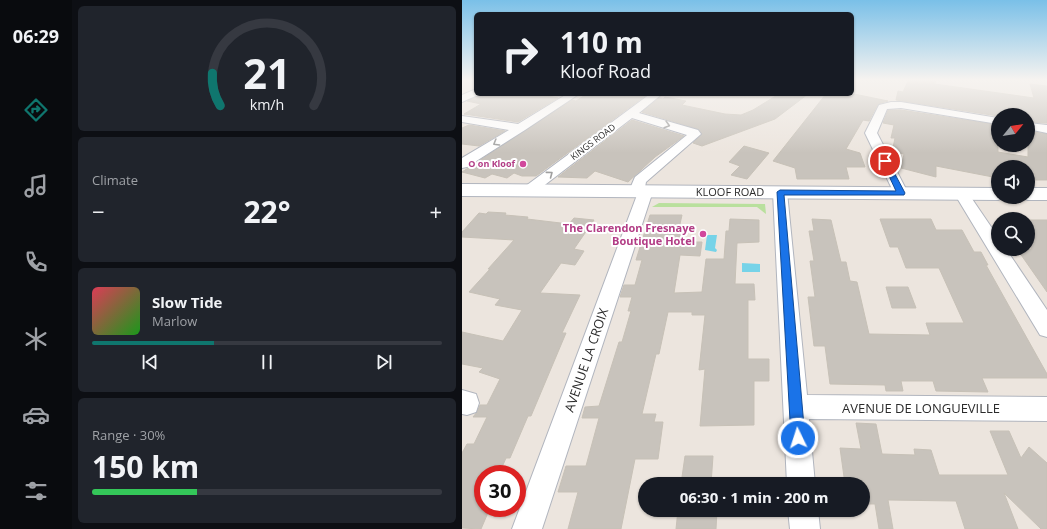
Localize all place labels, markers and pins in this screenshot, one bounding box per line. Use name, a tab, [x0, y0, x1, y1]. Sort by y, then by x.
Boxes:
pin	[868, 144, 902, 178]
place label: O on Kloof	[468, 157, 516, 170]
marker: O on Kloof	[518, 159, 528, 169]
place label: The Clarendon Fresnaye Boutique Hotel	[563, 220, 695, 248]
marker: The Clarendon Fresnaye Boutique Hotel	[698, 229, 708, 239]

